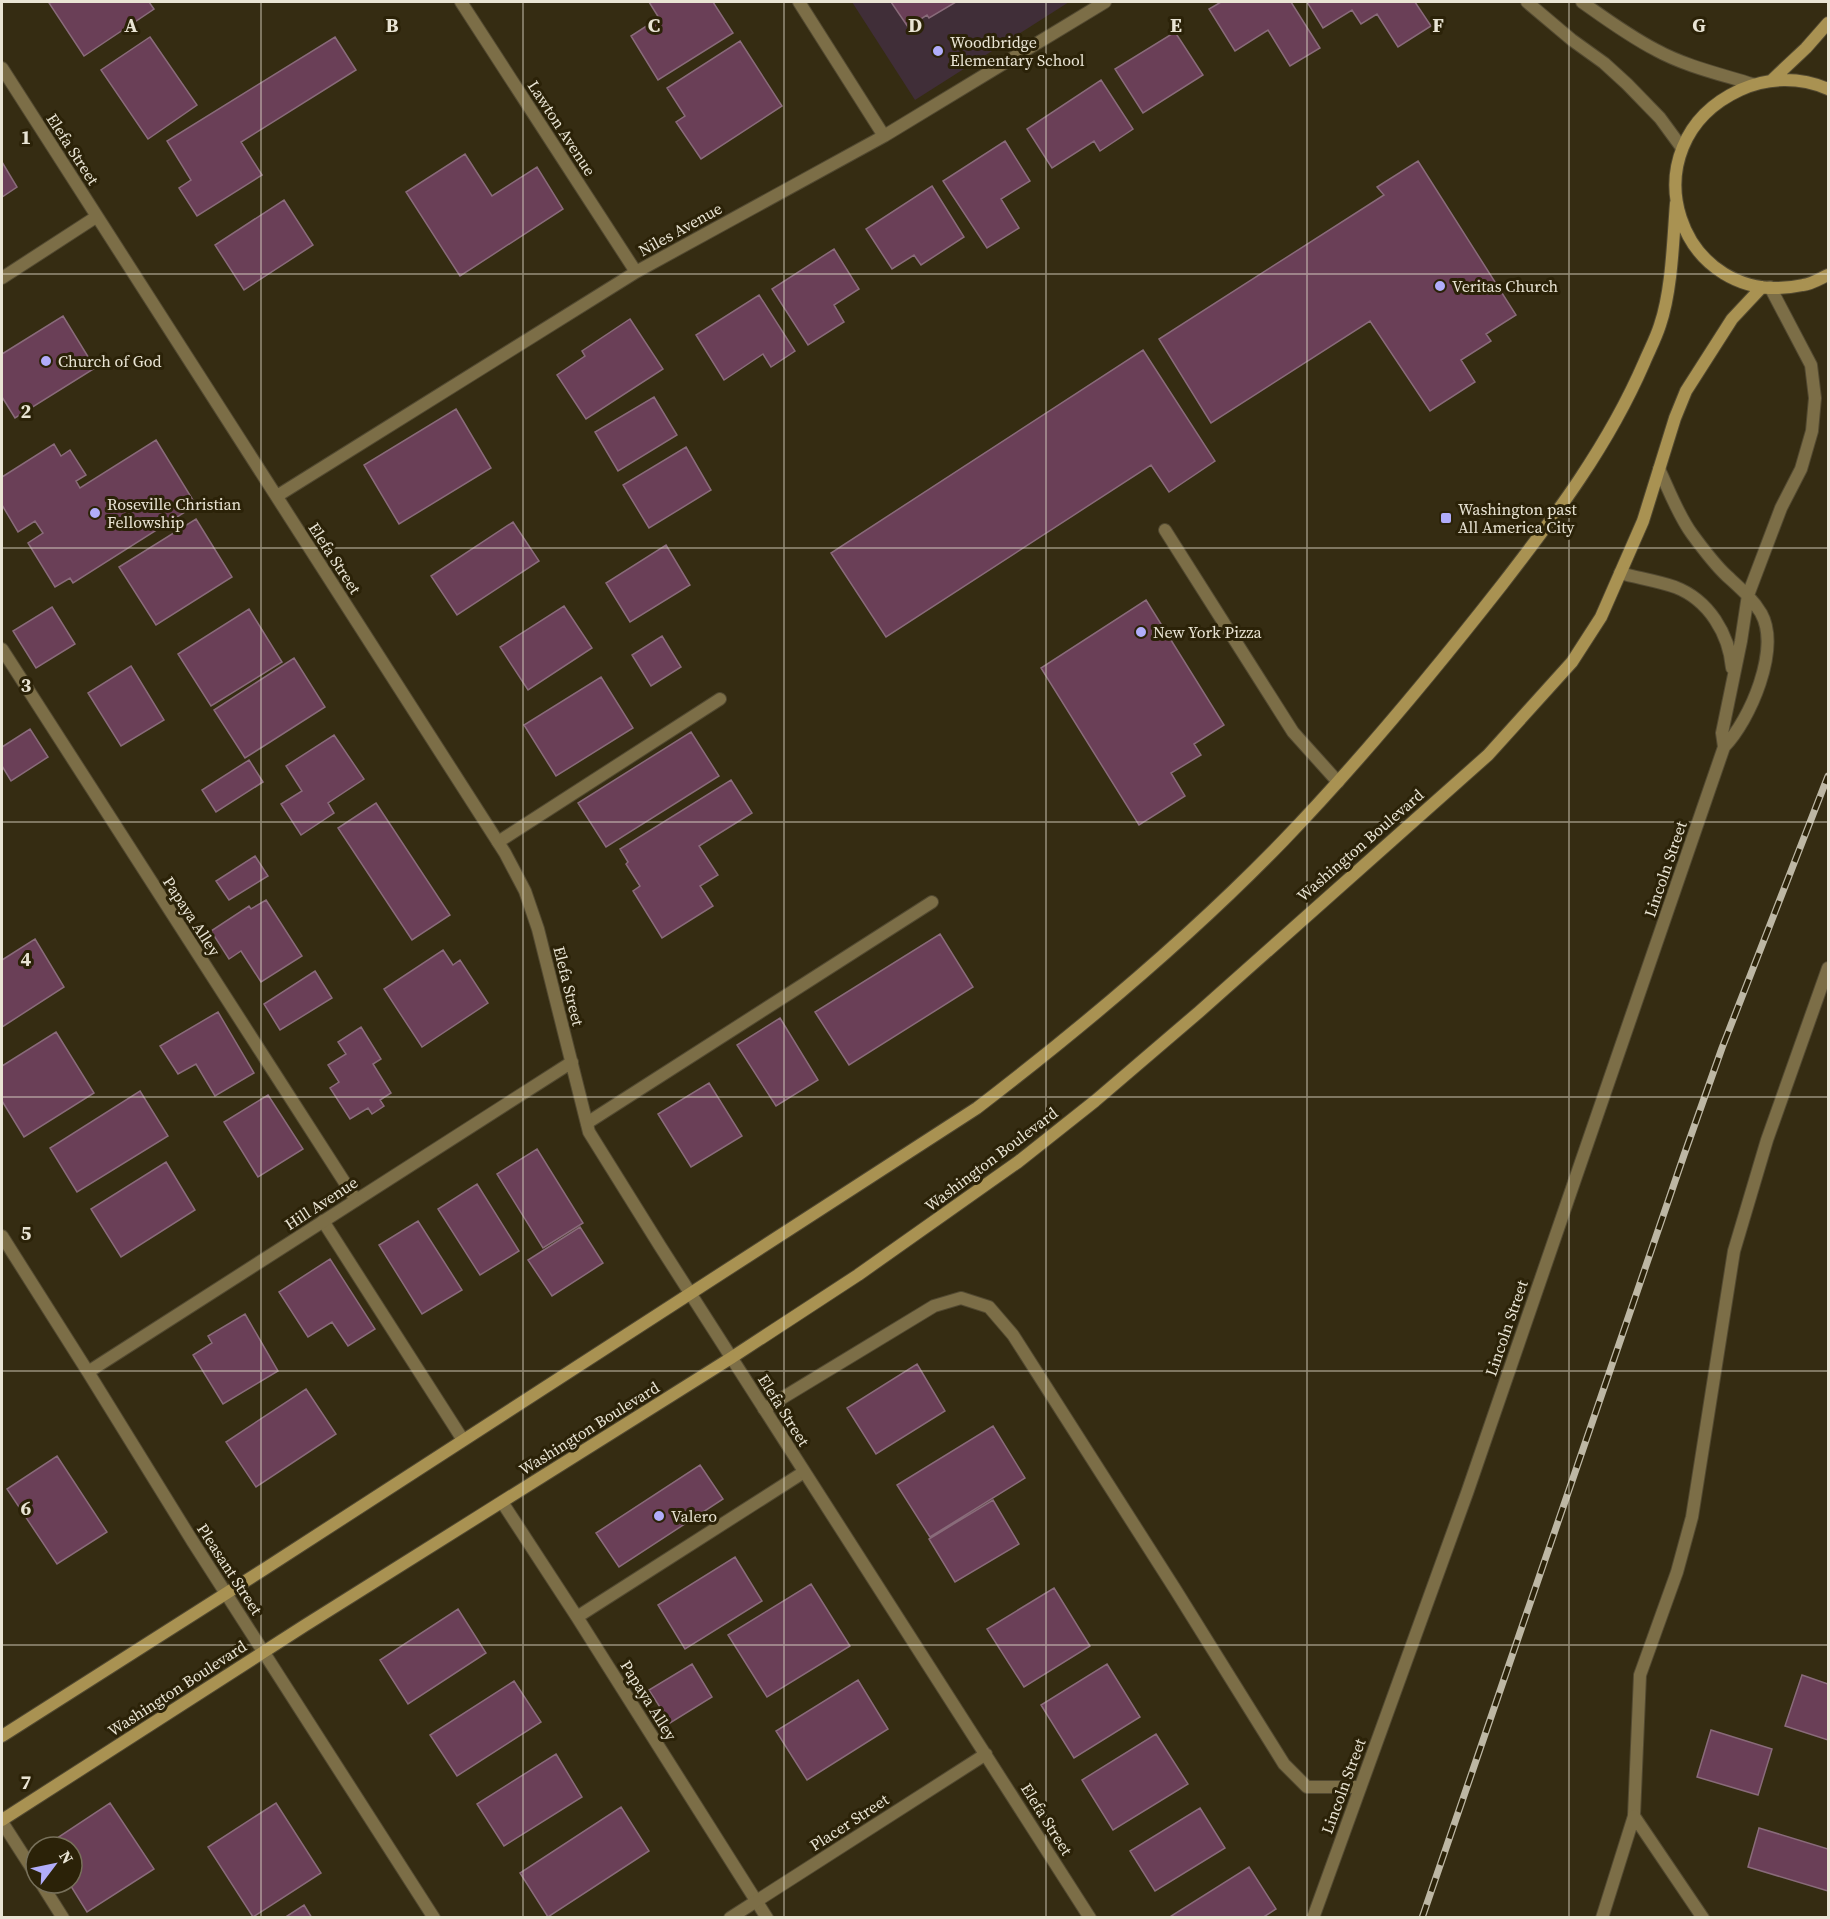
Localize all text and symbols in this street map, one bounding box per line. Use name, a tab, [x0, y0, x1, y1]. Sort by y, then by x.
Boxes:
text: A	[124, 11, 138, 39]
text: B	[385, 11, 399, 39]
text: C	[648, 11, 660, 39]
text: D	[908, 11, 922, 39]
text: E	[1170, 11, 1182, 39]
text: F	[1432, 11, 1444, 39]
text: G	[1692, 11, 1706, 39]
place label: Woodbridge Elementary School	[950, 31, 1085, 71]
marker: Woodbridge Elementary School	[931, 44, 945, 58]
street label: Lawton Avenue	[523, 76, 601, 180]
street label: Elefa Street	[42, 109, 105, 190]
text: 1	[21, 123, 31, 151]
street label: Niles Avenue	[634, 197, 726, 261]
place label: Veritas Church	[1452, 275, 1559, 297]
marker: Veritas Church	[1433, 279, 1447, 293]
place label: Church of God	[58, 350, 162, 372]
marker: Church of God	[39, 354, 53, 368]
text: 2	[21, 397, 32, 425]
place label: Roseville Christian Fellowship	[107, 493, 241, 533]
place label: Washington past All America City	[1458, 498, 1577, 538]
marker: Roseville Christian Fellowship	[88, 506, 102, 520]
marker: Washington past All America City	[1439, 511, 1453, 525]
street label: Elefa Street	[304, 518, 367, 599]
place label: New York Pizza	[1153, 621, 1263, 643]
marker: New York Pizza	[1134, 625, 1148, 639]
text: 3	[21, 671, 32, 699]
street label: Washington Boulevard	[1292, 784, 1428, 906]
street label: Lincoln Street	[1638, 817, 1692, 920]
street label: Papaya Alley	[158, 872, 226, 961]
street label: Elefa Street	[548, 944, 590, 1029]
text: 4	[21, 945, 32, 973]
street label: Washington Boulevard	[920, 1102, 1062, 1216]
street label: Hill Avenue	[280, 1171, 362, 1235]
text: 5	[21, 1219, 32, 1247]
street label: Lincoln Street	[1479, 1276, 1533, 1379]
street label: Elefa Street	[753, 1370, 815, 1451]
street label: Washington Boulevard	[515, 1376, 663, 1480]
text: 6	[21, 1494, 32, 1522]
place label: Valero	[671, 1505, 717, 1527]
marker: Valero	[652, 1509, 666, 1523]
street label: Pleasant Street	[192, 1519, 268, 1620]
street label: Washington Boulevard	[103, 1635, 251, 1741]
street label: Papaya Alley	[616, 1656, 683, 1745]
street label: Lincoln Street	[1316, 1735, 1371, 1837]
text: 7	[21, 1768, 32, 1796]
street label: Elefa Street	[1016, 1779, 1078, 1860]
street label: Placer Street	[805, 1788, 893, 1856]
north arrow	[24, 1835, 84, 1895]
text: N	[54, 1846, 79, 1868]

